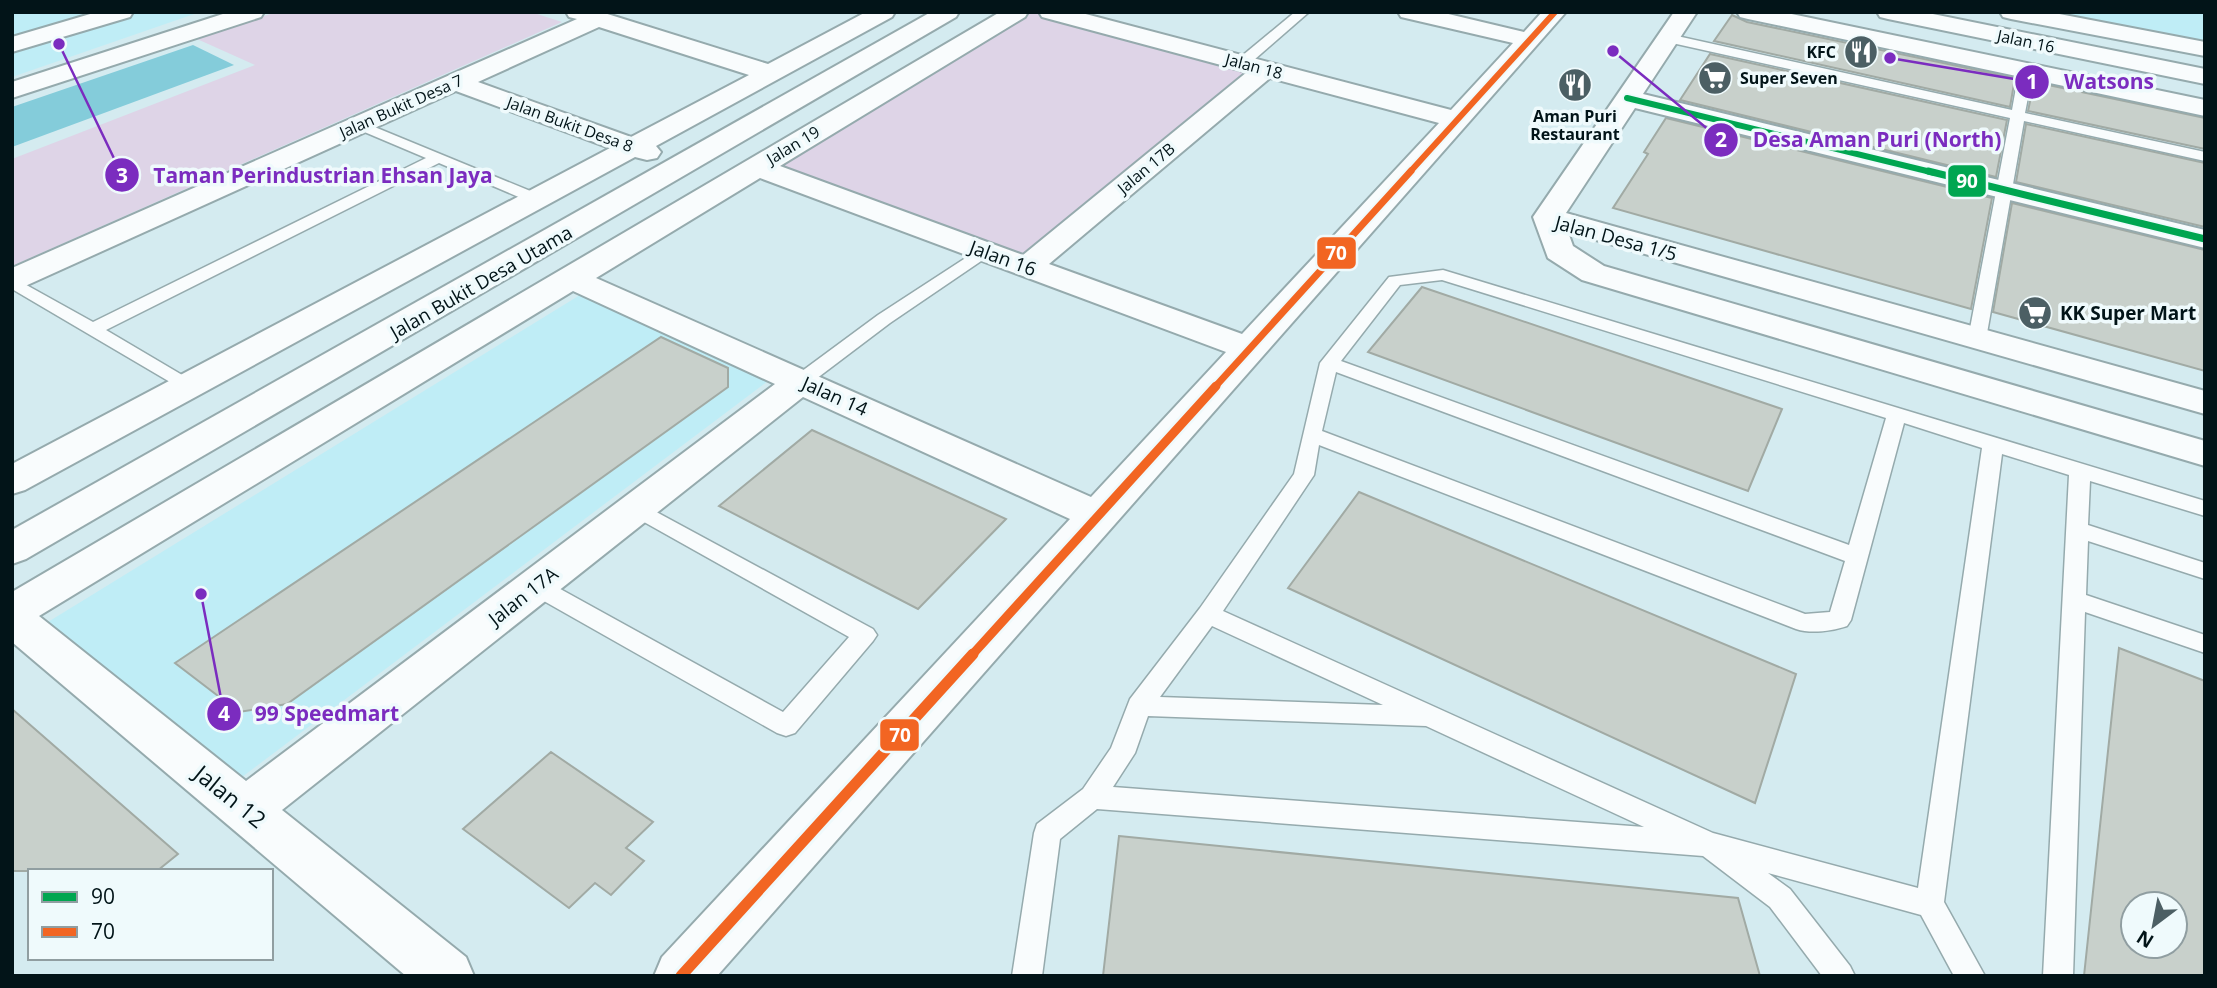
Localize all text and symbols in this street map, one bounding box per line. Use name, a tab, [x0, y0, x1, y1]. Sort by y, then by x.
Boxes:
street label: Jalan 16	[1993, 24, 2057, 58]
restaurant icon: KFC	[1842, 33, 1880, 71]
place label: KFC	[1806, 41, 1836, 63]
street label: Jalan 18	[1221, 47, 1285, 84]
supermarket icon: Super Seven	[1696, 59, 1734, 97]
callout: Watsons	[2015, 61, 2168, 103]
restaurant icon: Aman Puri Restaurant	[1556, 66, 1594, 104]
place label: Super Seven	[1740, 67, 1838, 89]
text: 1	[2026, 67, 2038, 95]
text: Watsons	[2064, 67, 2154, 95]
street label: Jalan Bukit Desa 7	[334, 69, 466, 144]
street label: Jalan Bukit Desa 8	[502, 90, 636, 157]
place label: Aman Puri Restaurant	[1530, 105, 1620, 145]
callout: Desa Aman Puri (North)	[1704, 119, 2015, 161]
street label: Jalan 19	[761, 121, 824, 170]
text: 2	[1715, 125, 1727, 153]
text: Desa Aman Puri (North)	[1753, 125, 2001, 153]
street label: Jalan 17B	[1111, 137, 1179, 200]
callout: Taman Perindustrian Ehsan Jaya	[104, 154, 507, 196]
text: 3	[116, 161, 128, 189]
text: Taman Perindustrian Ehsan Jaya	[153, 161, 493, 189]
line badge: 90	[1947, 164, 1987, 198]
text: 90	[1956, 168, 1978, 194]
street label: Jalan Desa 1/5	[1550, 209, 1680, 267]
street label: Jalan Bukit Desa Utama	[383, 219, 577, 346]
street label: Jalan 16	[964, 233, 1040, 282]
line badge: 70	[1316, 236, 1357, 270]
text: 70	[1325, 240, 1347, 266]
supermarket icon: KK Super Mart	[2016, 294, 2054, 332]
place label: KK Super Mart	[2060, 300, 2196, 326]
street label: Jalan 14	[796, 369, 872, 422]
street label: Jalan 17A	[481, 561, 563, 633]
callout: 99 Speedmart	[206, 693, 414, 735]
text: 4	[218, 699, 230, 727]
text: 99 Speedmart	[255, 699, 399, 727]
line badge: 70	[879, 718, 920, 752]
text: 70	[889, 722, 911, 748]
street label: Jalan 12	[186, 756, 273, 835]
legend	[28, 869, 273, 960]
text: 90	[91, 882, 115, 910]
north arrow	[2119, 890, 2189, 960]
text: 70	[91, 917, 115, 945]
text: N	[2132, 924, 2158, 955]

